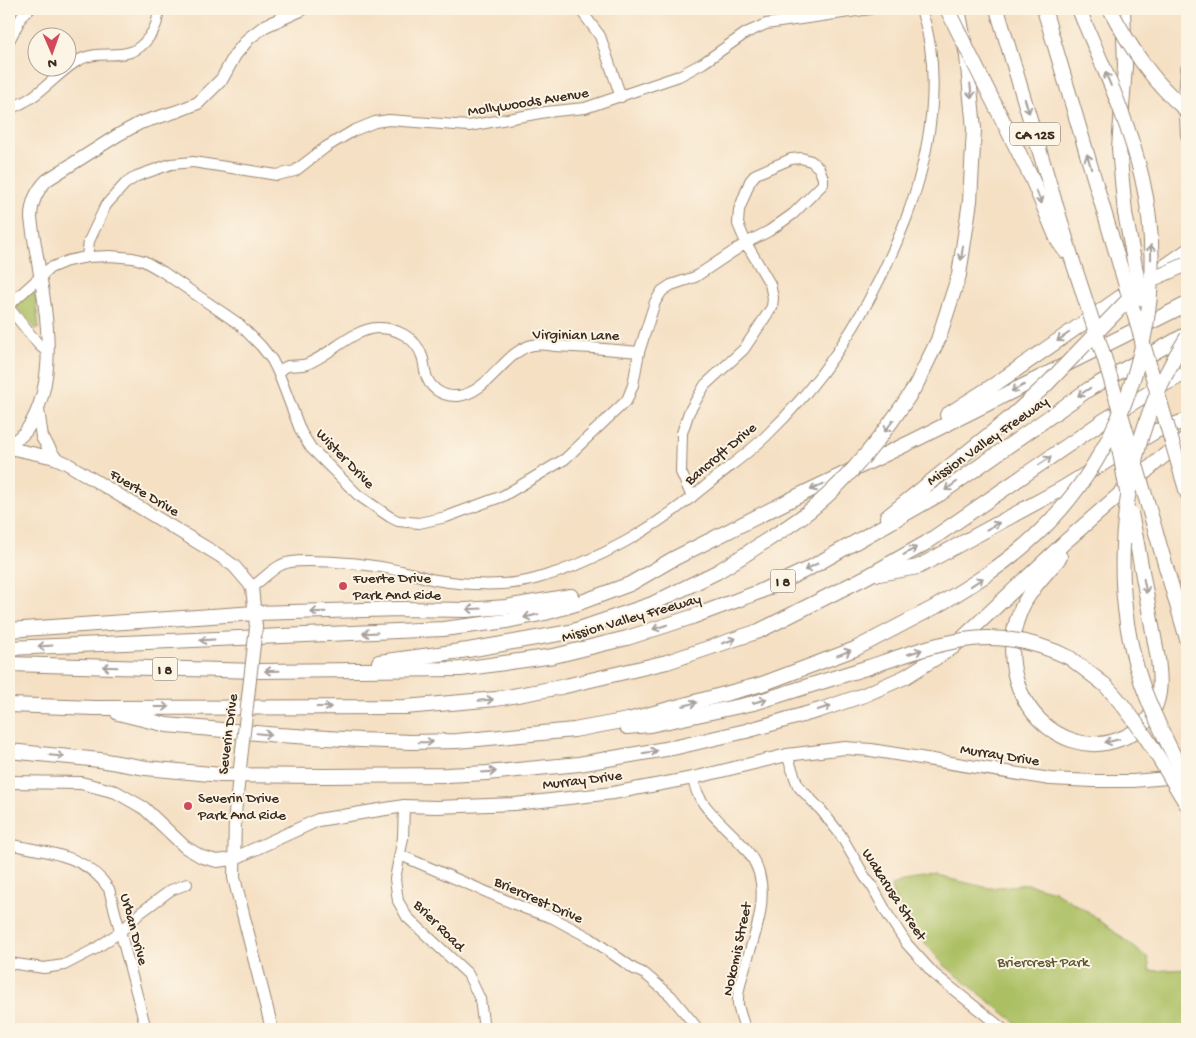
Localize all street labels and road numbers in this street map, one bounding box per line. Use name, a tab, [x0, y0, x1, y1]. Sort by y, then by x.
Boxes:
street label: Mollywoods Avenue	[466, 84, 590, 121]
road number: CA 125	[1010, 122, 1060, 146]
street label: Virginian Lane	[531, 326, 620, 346]
street label: Mission Valley Freeway	[924, 393, 1053, 490]
street label: Bancroft Drive	[681, 419, 761, 490]
street label: Wister Drive	[311, 425, 378, 494]
street label: Fuerte Drive	[105, 465, 182, 522]
road number: I 8	[770, 570, 796, 592]
street label: Mission Valley Freeway	[560, 590, 704, 647]
road number: I 8	[152, 658, 178, 681]
street label: Severin Drive	[215, 693, 243, 776]
street label: Murray Drive	[959, 741, 1041, 771]
street label: Murray Drive	[541, 767, 623, 795]
street label: Wakarusa Street	[857, 846, 931, 946]
street label: Briercrest Drive	[490, 873, 586, 929]
street label: Urban Drive	[115, 892, 151, 968]
street label: Brier Road	[408, 896, 469, 957]
street label: Nokomis Street	[719, 899, 757, 998]

